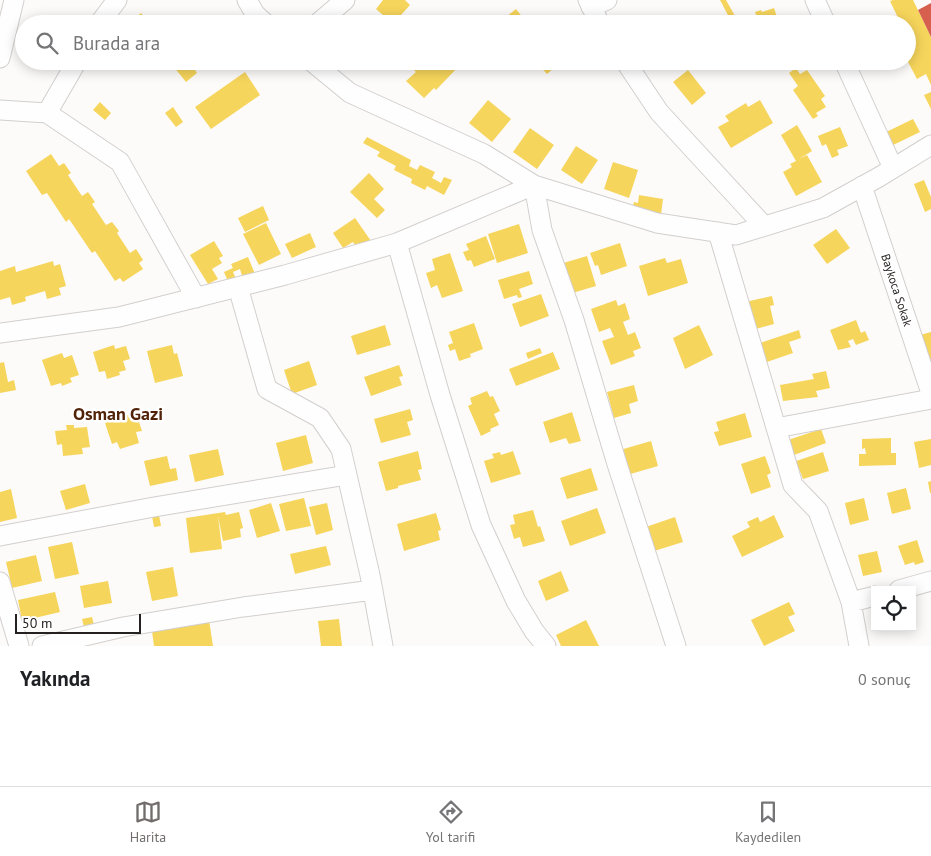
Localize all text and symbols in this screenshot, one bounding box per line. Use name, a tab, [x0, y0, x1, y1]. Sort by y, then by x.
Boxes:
search box	[15, 15, 916, 70]
icon: search	[33, 29, 61, 57]
text: Burada ara	[73, 31, 160, 55]
street label: Baykoca Sokak	[878, 252, 916, 328]
district label: Osman Gazi	[73, 402, 163, 425]
map controls	[871, 586, 916, 631]
button: locate	[871, 586, 916, 631]
scale bar	[15, 611, 141, 634]
text: 50 m	[22, 614, 52, 632]
text: Yakında	[20, 665, 90, 692]
text: 0 sonuç	[858, 669, 911, 689]
tab: Harita	[130, 798, 166, 846]
tab: Yol tarifi	[426, 798, 475, 846]
tab: Kaydedilen	[735, 798, 801, 846]

